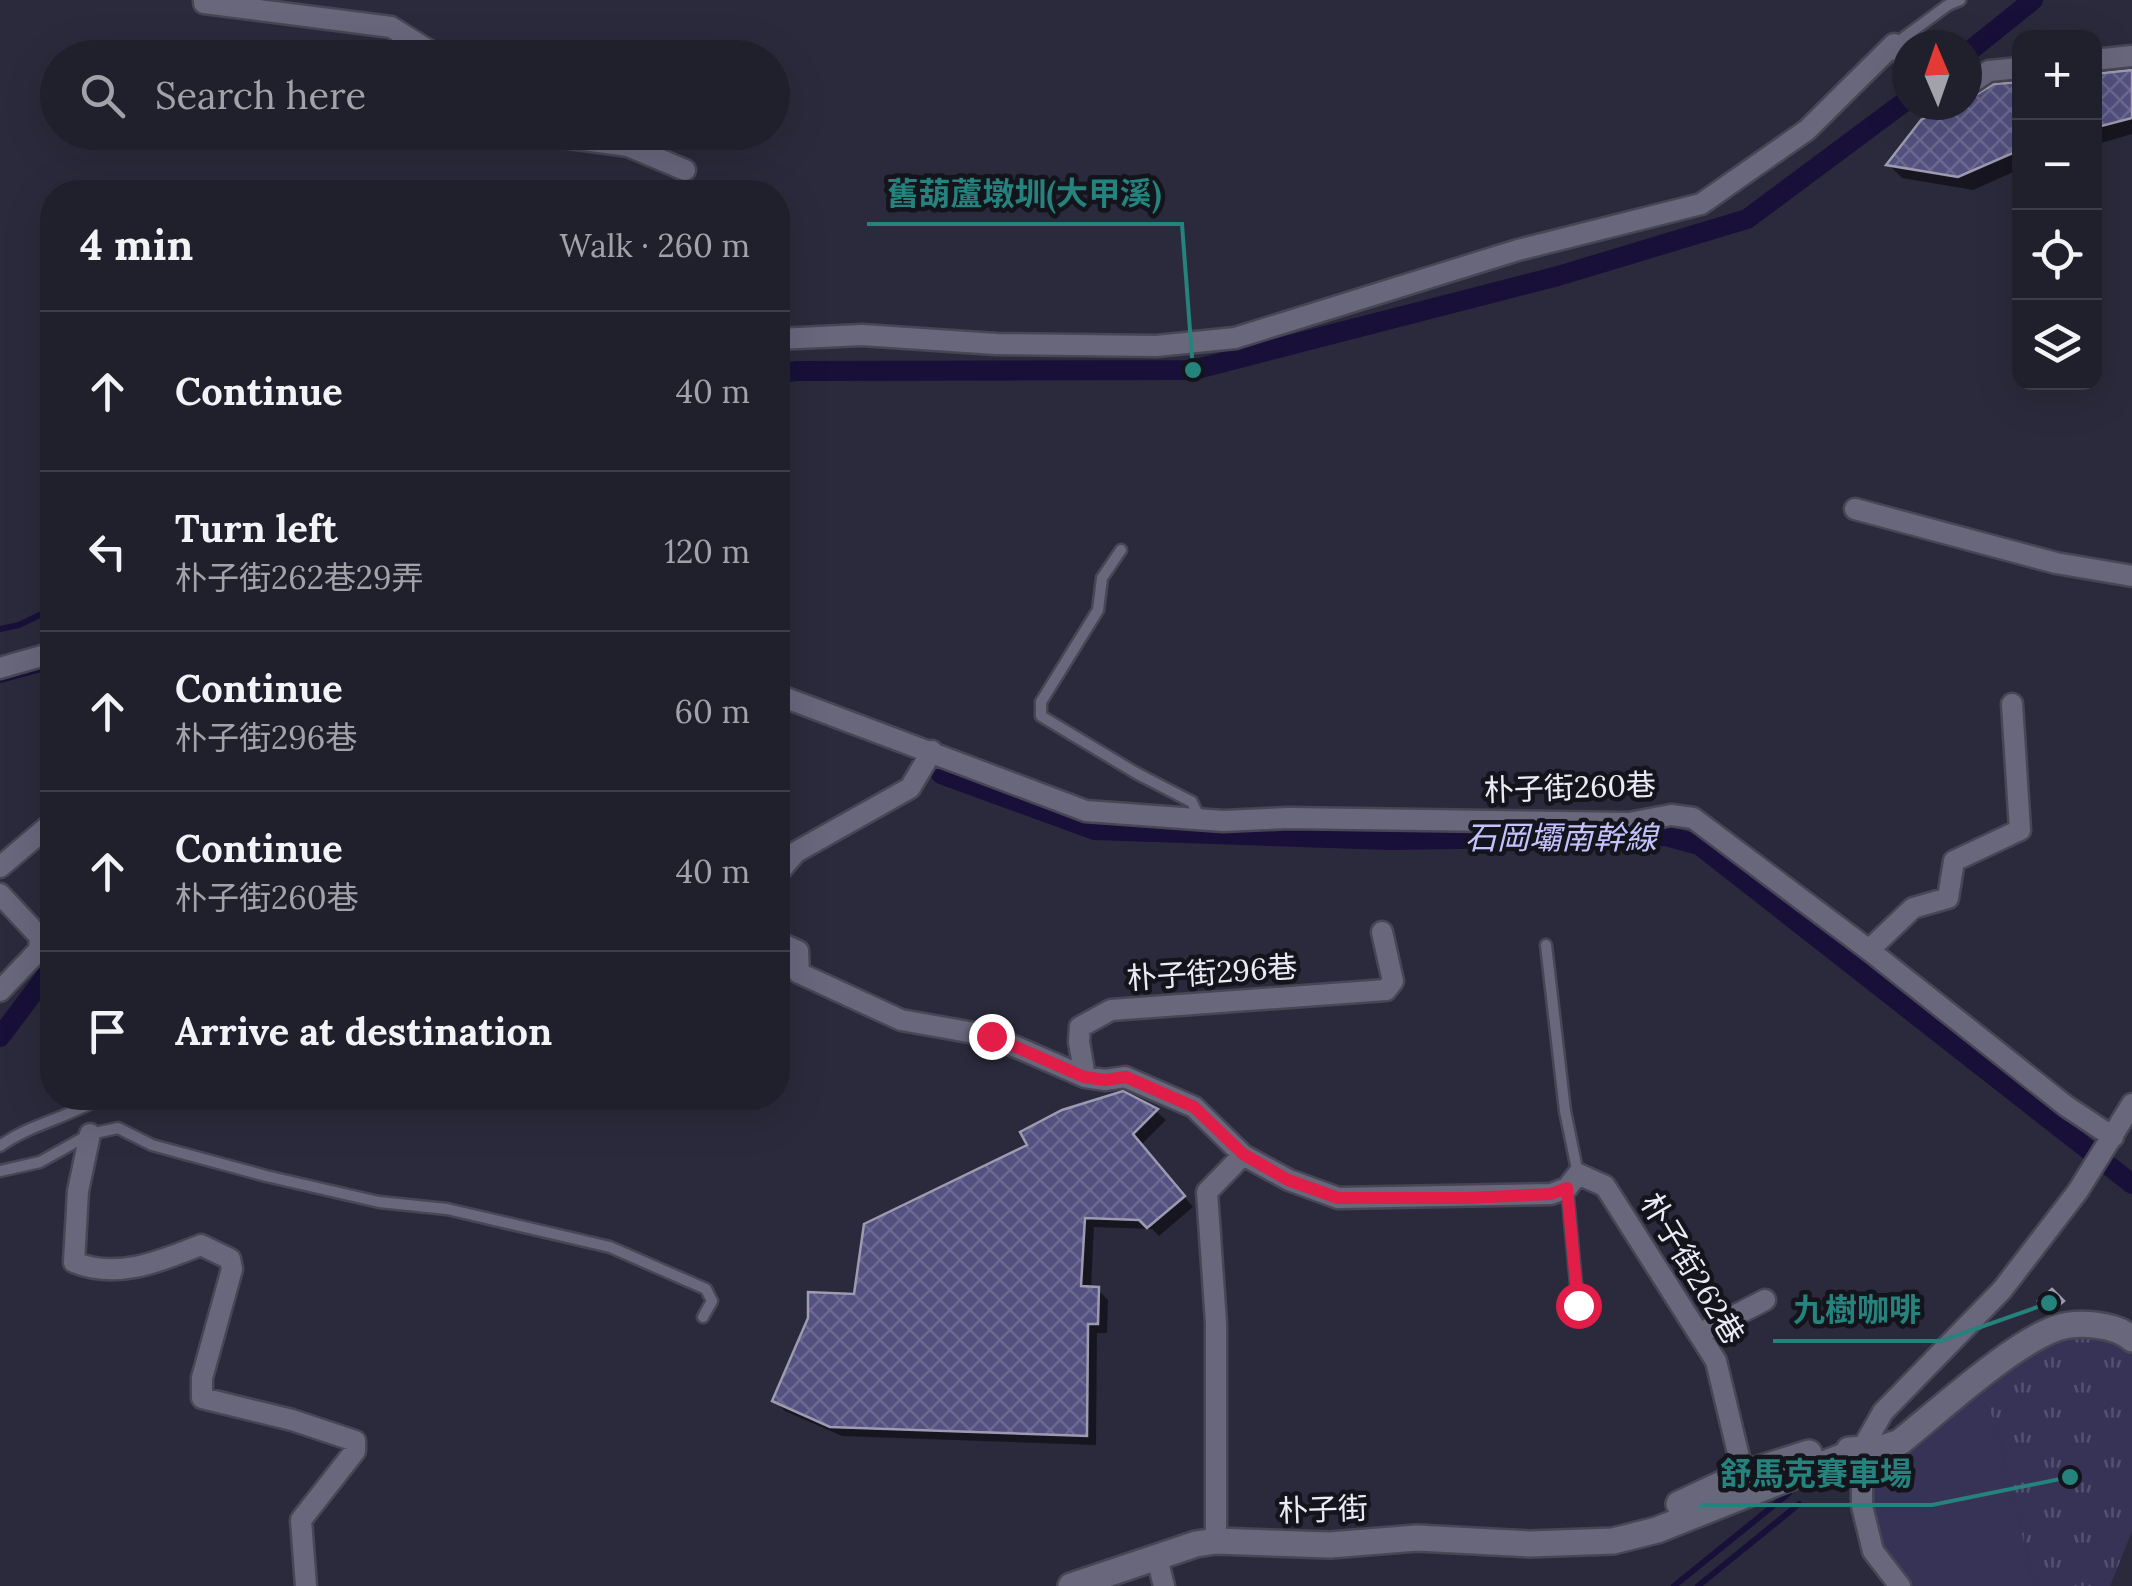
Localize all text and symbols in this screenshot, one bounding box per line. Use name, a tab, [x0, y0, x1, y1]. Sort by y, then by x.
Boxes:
north arrow	[1892, 30, 1982, 120]
map controls	[2012, 30, 2102, 390]
button: +	[2012, 30, 2102, 120]
search box	[40, 40, 790, 150]
icon: search	[75, 68, 130, 123]
text: Search here	[155, 71, 366, 119]
button: −	[2012, 120, 2102, 210]
callout: 舊葫蘆墩圳(大甲溪)	[867, 162, 1182, 224]
text: 舊葫蘆墩圳(大甲溪)	[887, 173, 1161, 214]
button: locate	[2012, 210, 2102, 300]
text: 4 min	[80, 218, 193, 272]
text: Walk · 260 m	[560, 225, 750, 266]
button: layers	[2012, 300, 2102, 390]
icon: ahead	[80, 364, 135, 419]
text: Continue	[175, 367, 343, 415]
text: 40 m	[676, 371, 750, 412]
text: Turn left	[175, 504, 338, 552]
icon: left	[80, 524, 135, 579]
text: 120 m	[664, 531, 750, 572]
text: 朴子街262巷29弄	[175, 557, 424, 598]
text: Continue	[175, 664, 343, 712]
icon: ahead	[80, 684, 135, 739]
text: 60 m	[675, 691, 750, 732]
text: 朴子街296巷	[175, 717, 357, 758]
street label: 朴子街260巷	[1483, 765, 1657, 809]
water label: 石岡壩南幹線	[1465, 817, 1660, 858]
text: Continue	[175, 824, 343, 872]
icon: ahead	[80, 844, 135, 899]
text: 40 m	[676, 851, 750, 892]
text: 朴子街260巷	[175, 877, 359, 918]
street label: 朴子街296巷	[1125, 947, 1298, 997]
icon: arrive	[80, 1004, 135, 1059]
text: Arrive at destination	[175, 1007, 552, 1055]
route end	[969, 1014, 1015, 1060]
street label: 朴子街262巷	[1633, 1186, 1753, 1351]
callout: 九樹咖啡	[1773, 1279, 1941, 1341]
route start	[1556, 1283, 1602, 1329]
text: 九樹咖啡	[1793, 1289, 1921, 1330]
callout: 舒馬克賽車場	[1700, 1443, 1932, 1505]
text: 舒馬克賽車場	[1720, 1453, 1912, 1494]
street label: 朴子街	[1277, 1488, 1369, 1530]

